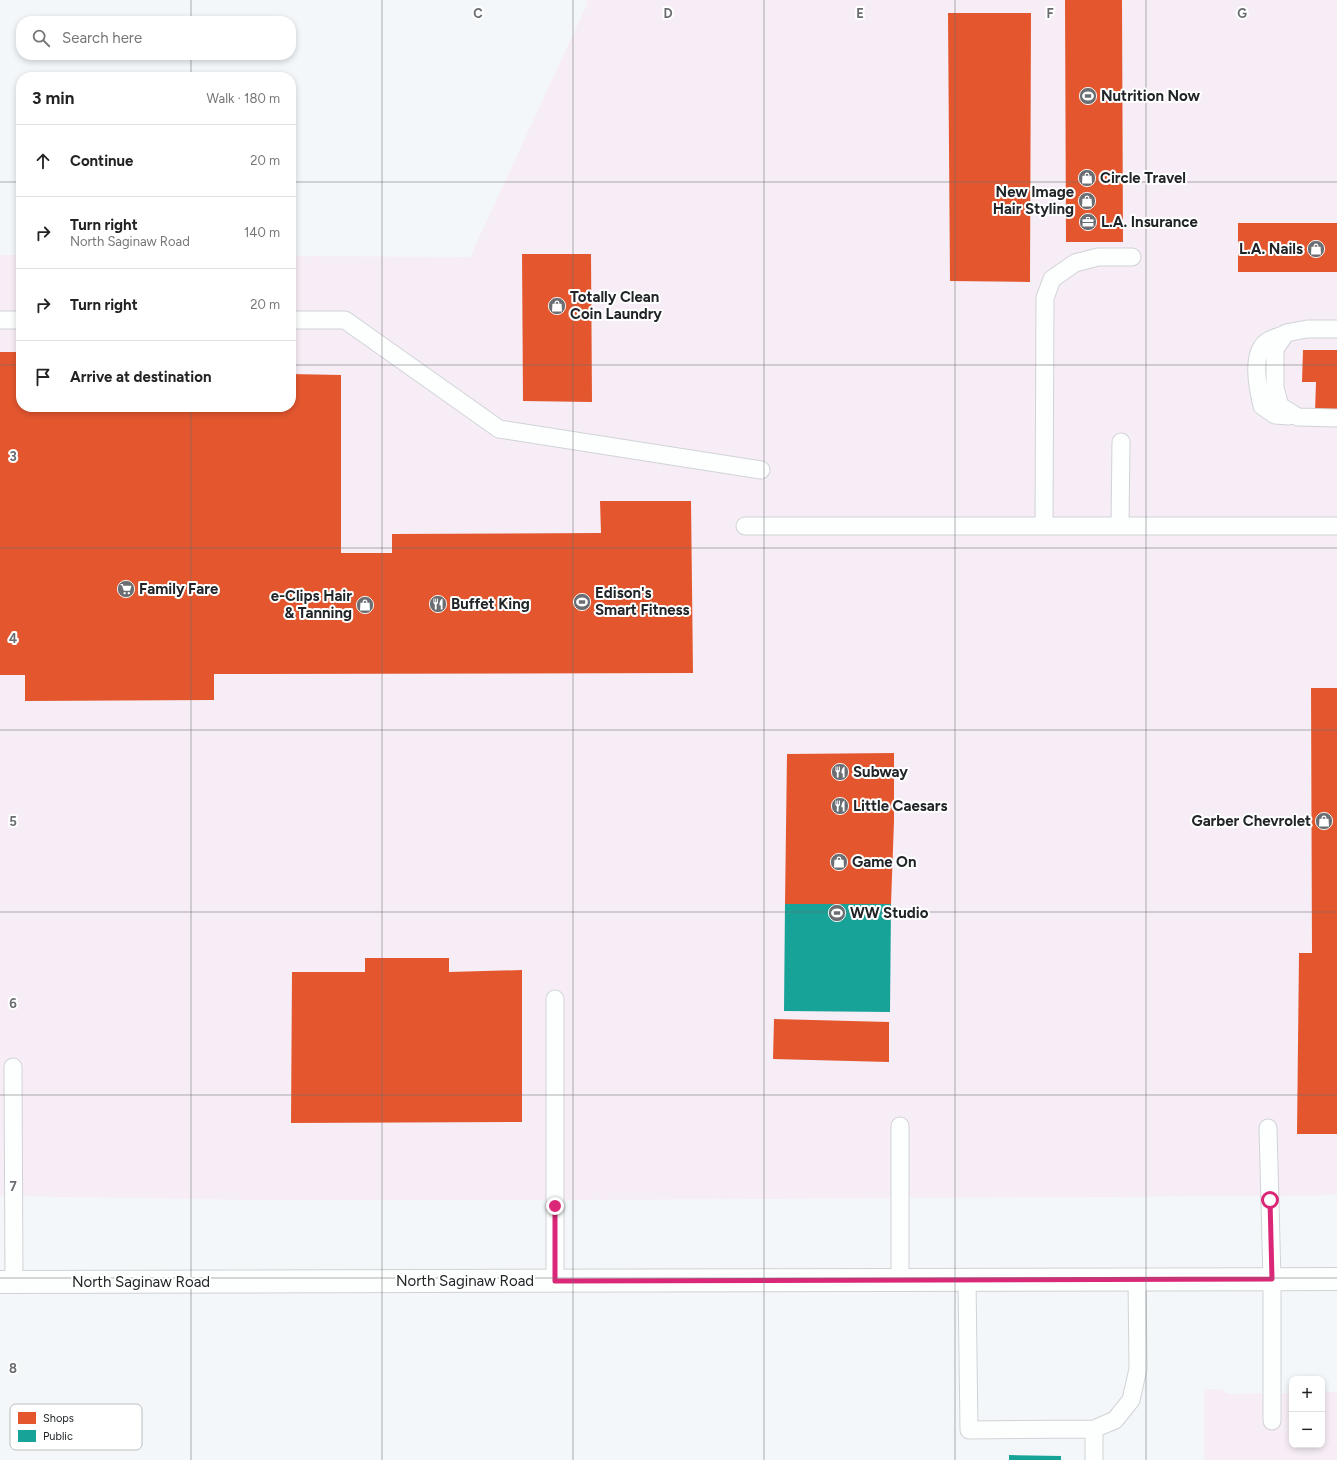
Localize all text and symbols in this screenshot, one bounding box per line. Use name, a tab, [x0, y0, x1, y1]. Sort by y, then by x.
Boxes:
text: C	[473, 6, 483, 21]
text: D	[663, 6, 673, 21]
text: E	[856, 6, 864, 21]
text: F	[1046, 6, 1054, 21]
text: G	[1237, 6, 1247, 21]
search box	[16, 16, 296, 60]
icon: search	[30, 27, 52, 49]
text: Search here	[62, 29, 142, 47]
sports icon: Nutrition Now	[1078, 86, 1098, 106]
place label: Nutrition Now	[1101, 87, 1201, 105]
text: 3 min	[32, 88, 74, 108]
text: Walk · 180 m	[207, 91, 280, 106]
icon: ahead	[32, 150, 54, 172]
text: Continue	[70, 152, 133, 170]
text: 20 m	[250, 153, 280, 168]
shop icon: Circle Travel	[1077, 168, 1097, 188]
place label: Circle Travel	[1100, 169, 1186, 187]
place label: New Image Hair Styling	[993, 183, 1075, 218]
shop icon: New Image Hair Styling	[1077, 191, 1097, 211]
office icon: L.A. Insurance	[1078, 212, 1098, 232]
place label: L.A. Insurance	[1101, 213, 1199, 231]
text: Turn right	[70, 216, 138, 234]
icon: right	[32, 222, 54, 244]
text: 140 m	[244, 225, 280, 240]
text: North Saginaw Road	[70, 234, 190, 249]
shop icon: L.A. Nails	[1306, 239, 1326, 259]
place label: L.A. Nails	[1239, 240, 1303, 258]
place label: Totally Clean Coin Laundry	[570, 288, 662, 323]
icon: right	[32, 294, 54, 316]
text: Turn right	[70, 296, 138, 314]
shop icon: Totally Clean Coin Laundry	[547, 296, 567, 316]
text: 20 m	[250, 297, 280, 312]
icon: arrive	[32, 366, 54, 388]
text: Arrive at destination	[70, 368, 211, 386]
text: 3	[9, 449, 17, 464]
supermarket icon: Family Fare	[116, 579, 136, 599]
place label: Family Fare	[139, 580, 219, 598]
place label: Edison's Smart Fitness	[595, 584, 690, 619]
place label: e-Clips Hair & Tanning	[271, 587, 352, 622]
sports icon: Edison's Smart Fitness	[572, 592, 592, 612]
restaurant icon: Buffet King	[428, 594, 448, 614]
shop icon: e-Clips Hair & Tanning	[355, 595, 375, 615]
place label: Buffet King	[451, 595, 530, 613]
text: 4	[9, 631, 17, 646]
restaurant icon: Subway	[830, 762, 850, 782]
place label: Subway	[853, 763, 908, 781]
restaurant icon: Little Caesars	[830, 796, 850, 816]
place label: Little Caesars	[853, 797, 947, 815]
shop icon: Garber Chevrolet	[1314, 811, 1334, 831]
place label: Garber Chevrolet	[1191, 812, 1311, 830]
text: 5	[9, 814, 17, 829]
shop icon: Game On	[829, 852, 849, 872]
place label: Game On	[852, 853, 916, 871]
sports icon: WW Studio	[827, 903, 847, 923]
place label: WW Studio	[850, 904, 929, 922]
text: 6	[9, 996, 17, 1011]
text: 7	[9, 1179, 17, 1194]
route start	[1261, 1191, 1279, 1209]
route end	[546, 1197, 564, 1215]
street label: North Saginaw Road	[396, 1272, 534, 1290]
street label: North Saginaw Road	[72, 1273, 210, 1291]
text: 8	[9, 1361, 17, 1376]
map controls	[1289, 1376, 1325, 1448]
button: +	[1289, 1376, 1325, 1412]
legend	[10, 1404, 142, 1450]
text: Shops	[43, 1412, 74, 1425]
button: −	[1289, 1412, 1325, 1448]
text: Public	[43, 1430, 73, 1443]

